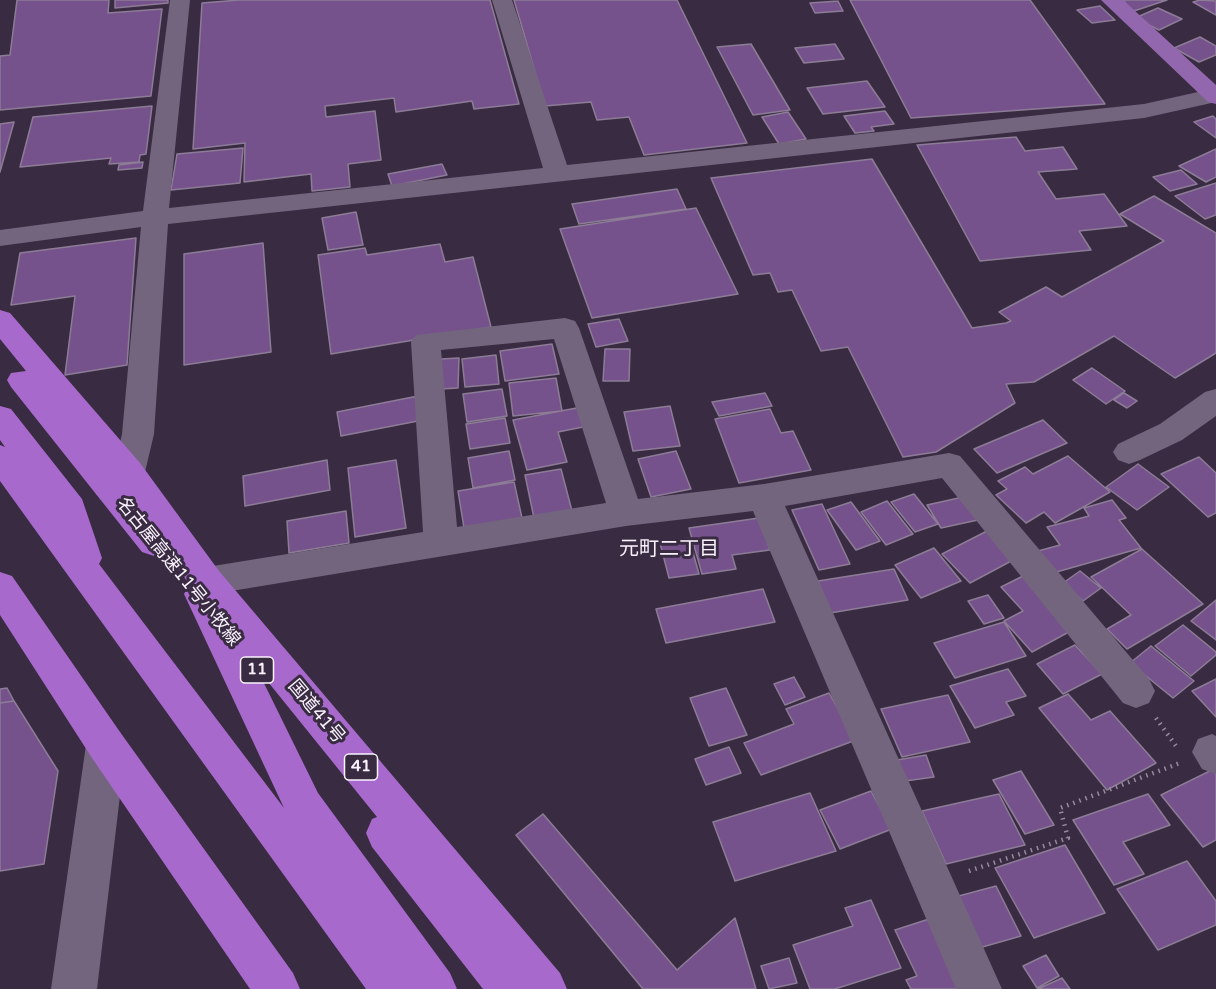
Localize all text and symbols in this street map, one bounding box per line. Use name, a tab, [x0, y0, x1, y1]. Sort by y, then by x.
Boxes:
street label: 名古屋高速11号小牧線	[112, 493, 244, 651]
district label: 元町二丁目	[619, 538, 719, 562]
road number: 11	[240, 657, 274, 683]
street label: 国道41号	[283, 676, 349, 748]
road number: 41	[344, 754, 378, 780]

